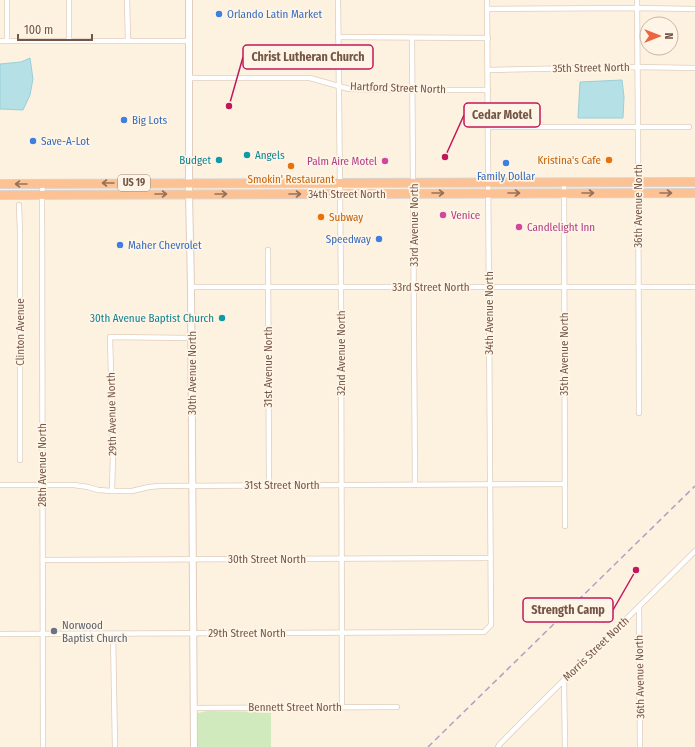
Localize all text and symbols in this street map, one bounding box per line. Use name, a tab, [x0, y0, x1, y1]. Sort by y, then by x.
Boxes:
place label: Orlando Latin Market	[227, 8, 322, 21]
marker: Orlando Latin Market	[214, 9, 224, 19]
scale bar	[18, 16, 92, 42]
north arrow	[639, 16, 679, 56]
text: 100 m	[24, 23, 53, 37]
text: N	[662, 33, 675, 39]
callout: Christ Lutheran Church	[243, 45, 373, 69]
text: Christ Lutheran Church	[251, 50, 365, 64]
street label: 35th Street North	[552, 61, 630, 75]
street label: Hartford Street North	[350, 80, 446, 96]
callout: Cedar Motel	[464, 103, 540, 127]
text: Cedar Motel	[472, 108, 533, 122]
place label: Big Lots	[132, 114, 168, 127]
marker: Big Lots	[119, 115, 129, 125]
place label: Save-A-Lot	[41, 135, 90, 148]
marker: Save-A-Lot	[28, 136, 38, 146]
place label: Angels	[255, 149, 285, 162]
marker: Angels	[242, 150, 252, 160]
place label: Budget	[179, 154, 211, 167]
place label: Kristina's Cafe	[537, 154, 601, 167]
marker: Budget	[214, 155, 224, 165]
place label: Palm Aire Motel	[307, 155, 377, 168]
marker: Kristina's Cafe	[604, 155, 614, 165]
marker: Palm Aire Motel	[380, 156, 390, 166]
marker: Family Dollar	[501, 158, 511, 168]
marker: Smokin' Restaurant	[286, 161, 296, 171]
street label: 36th Avenue North	[632, 164, 645, 248]
place label: Family Dollar	[477, 170, 535, 183]
place label: Smokin' Restaurant	[248, 173, 335, 186]
road number: US 19	[118, 175, 150, 191]
one-way arrow	[102, 179, 115, 187]
one-way arrow	[15, 180, 28, 188]
street label: 33rd Avenue North	[408, 183, 421, 267]
street label: 34th Street North	[308, 188, 386, 201]
one-way arrow	[431, 189, 444, 197]
one-way arrow	[507, 189, 520, 197]
one-way arrow	[581, 189, 594, 197]
one-way arrow	[659, 189, 672, 197]
one-way arrow	[154, 190, 167, 198]
one-way arrow	[214, 190, 227, 198]
one-way arrow	[288, 190, 301, 198]
place label: Venice	[451, 209, 480, 222]
marker: Venice	[438, 210, 448, 220]
place label: Subway	[329, 211, 363, 224]
marker: Subway	[316, 212, 326, 222]
place label: Candlelight Inn	[527, 221, 595, 234]
marker: Candlelight Inn	[514, 222, 524, 232]
place label: Speedway	[326, 233, 371, 246]
marker: Speedway	[374, 234, 384, 244]
place label: Maher Chevrolet	[128, 239, 202, 252]
marker: Maher Chevrolet	[115, 240, 125, 250]
street label: 34th Avenue North	[483, 271, 496, 355]
street label: 33rd Street North	[392, 281, 470, 294]
street label: Clinton Avenue	[14, 298, 27, 366]
street label: 32nd Avenue North	[335, 310, 348, 396]
place label: 30th Avenue Baptist Church	[90, 312, 214, 325]
street label: 35th Avenue North	[558, 312, 571, 396]
marker: 30th Avenue Baptist Church	[217, 313, 227, 323]
street label: 31st Avenue North	[262, 326, 275, 408]
street label: 30th Avenue North	[186, 331, 199, 415]
street label: 29th Avenue North	[105, 372, 119, 456]
street label: 28th Avenue North	[36, 423, 49, 507]
street label: 31st Street North	[244, 479, 320, 492]
street label: 30th Street North	[228, 553, 306, 566]
callout: Strength Camp	[523, 598, 613, 622]
text: Strength Camp	[531, 603, 605, 617]
street label: Morris Street North	[560, 614, 632, 684]
place label: Norwood Baptist Church	[62, 619, 128, 645]
marker: Norwood Baptist Church	[49, 626, 59, 636]
street label: 29th Street North	[208, 627, 286, 640]
street label: 36th Avenue North	[633, 635, 647, 719]
street label: Bennett Street North	[248, 701, 342, 714]

